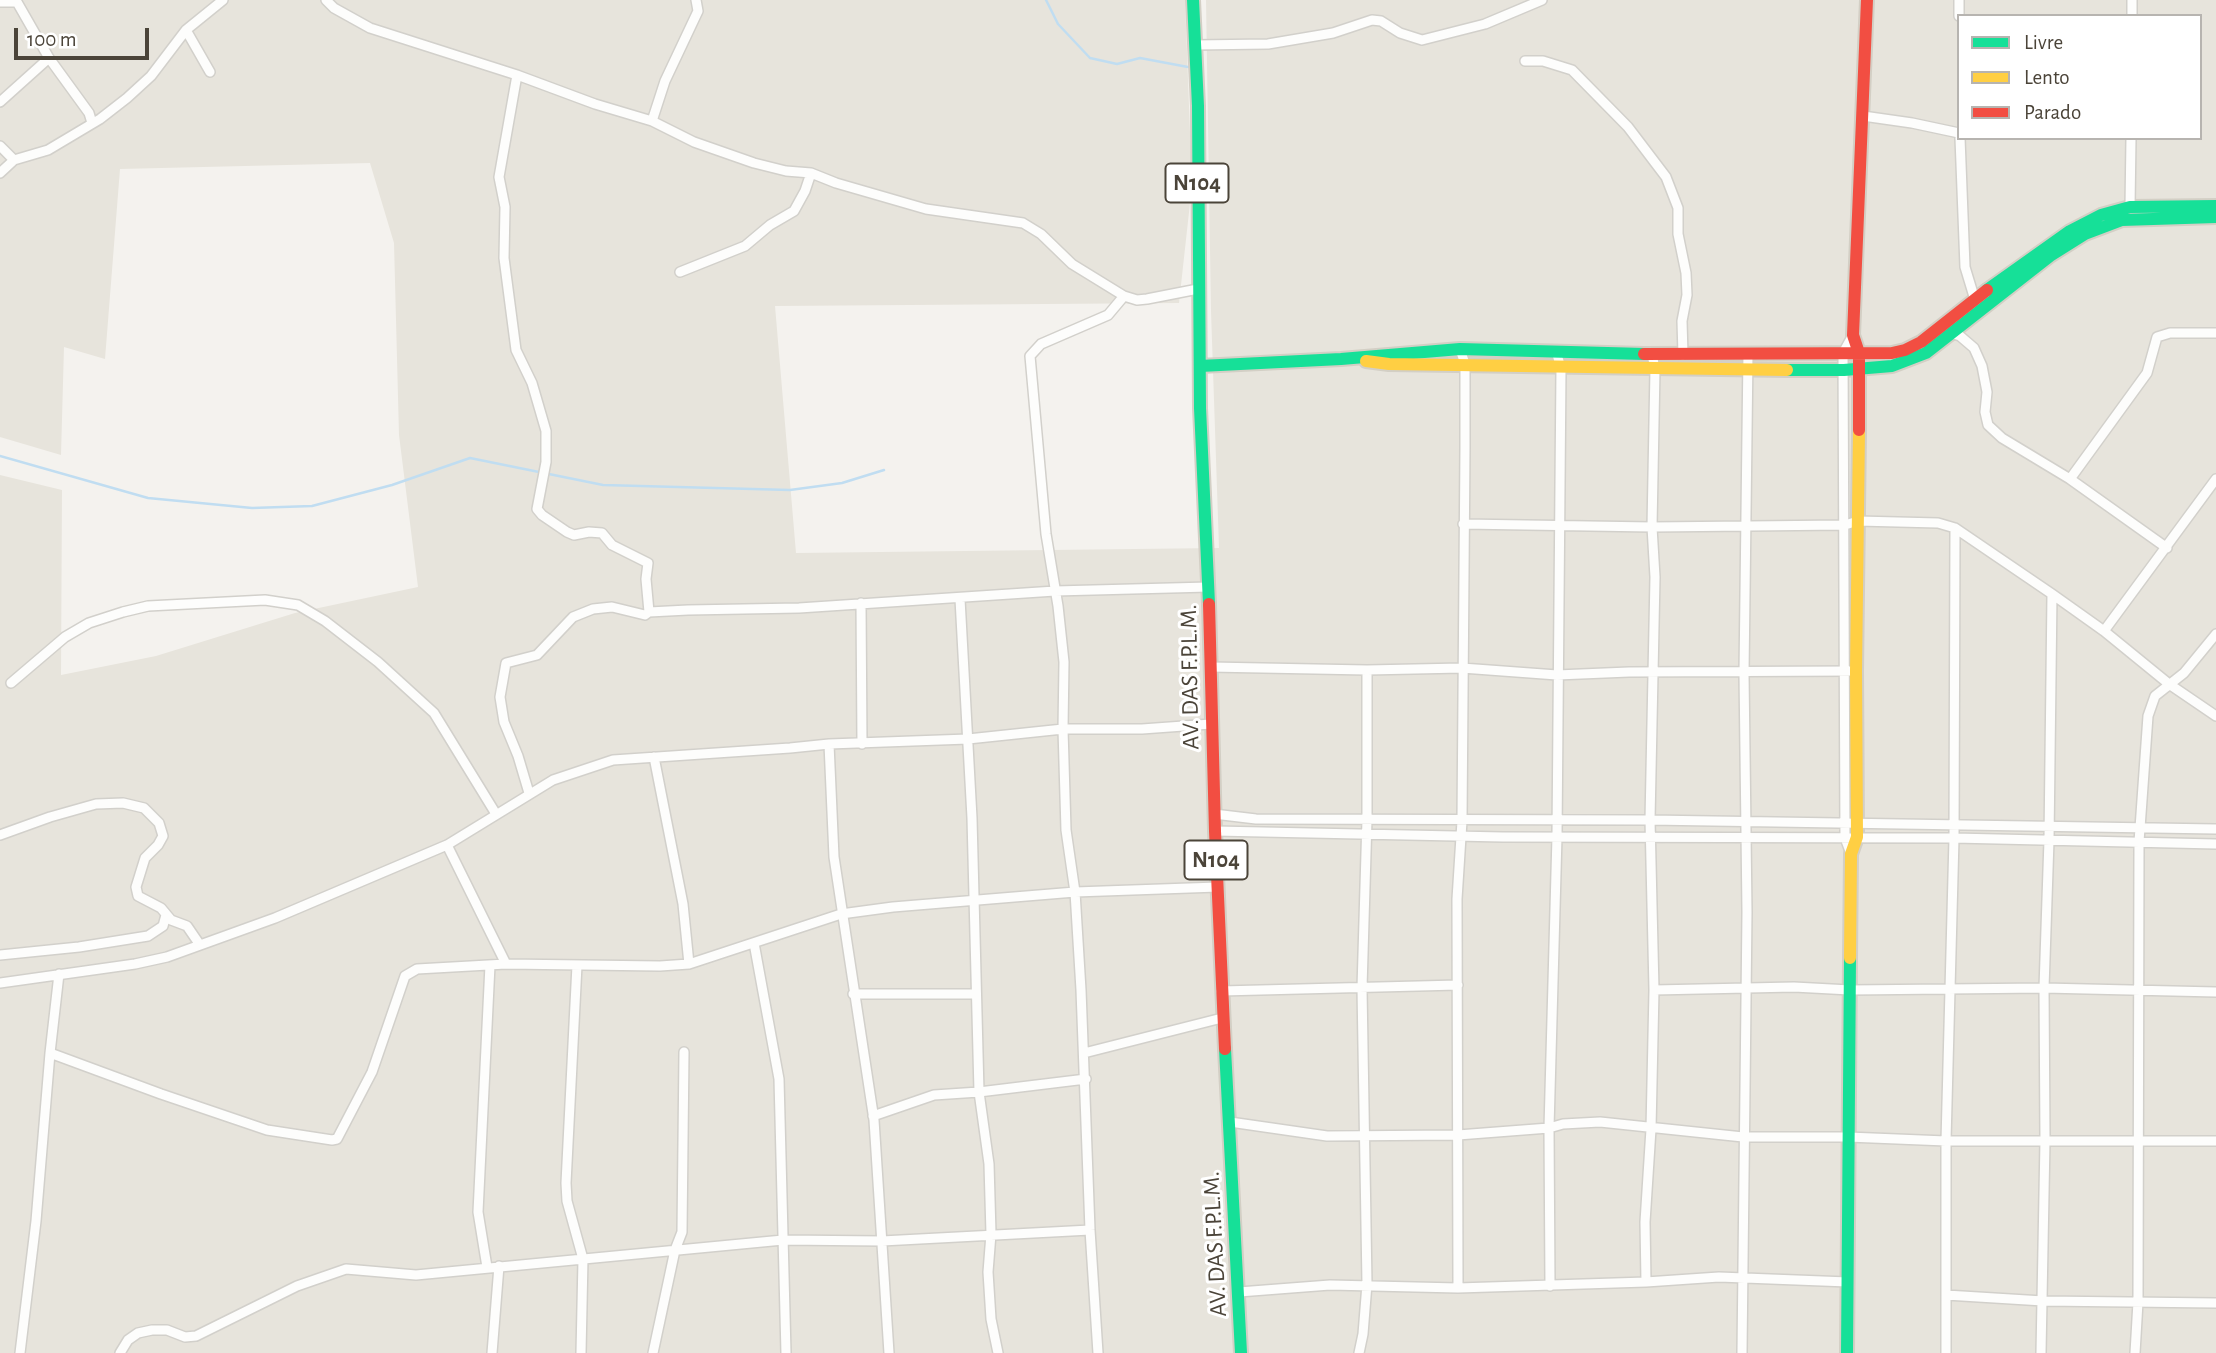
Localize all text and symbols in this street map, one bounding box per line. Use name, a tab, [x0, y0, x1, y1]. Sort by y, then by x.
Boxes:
scale bar	[18, 14, 152, 58]
legend	[1957, 14, 2202, 140]
text: 100 m	[27, 29, 77, 50]
text: Livre	[2024, 32, 2063, 53]
text: Lento	[2024, 67, 2070, 88]
text: Parado	[2024, 102, 2081, 123]
road number: N104	[1166, 164, 1228, 202]
street label: AV. DAS F.P.L.M.	[1174, 604, 1206, 750]
road number: N104	[1184, 840, 1248, 880]
street label: AV. DAS F.P.L.M.	[1197, 1171, 1233, 1317]

